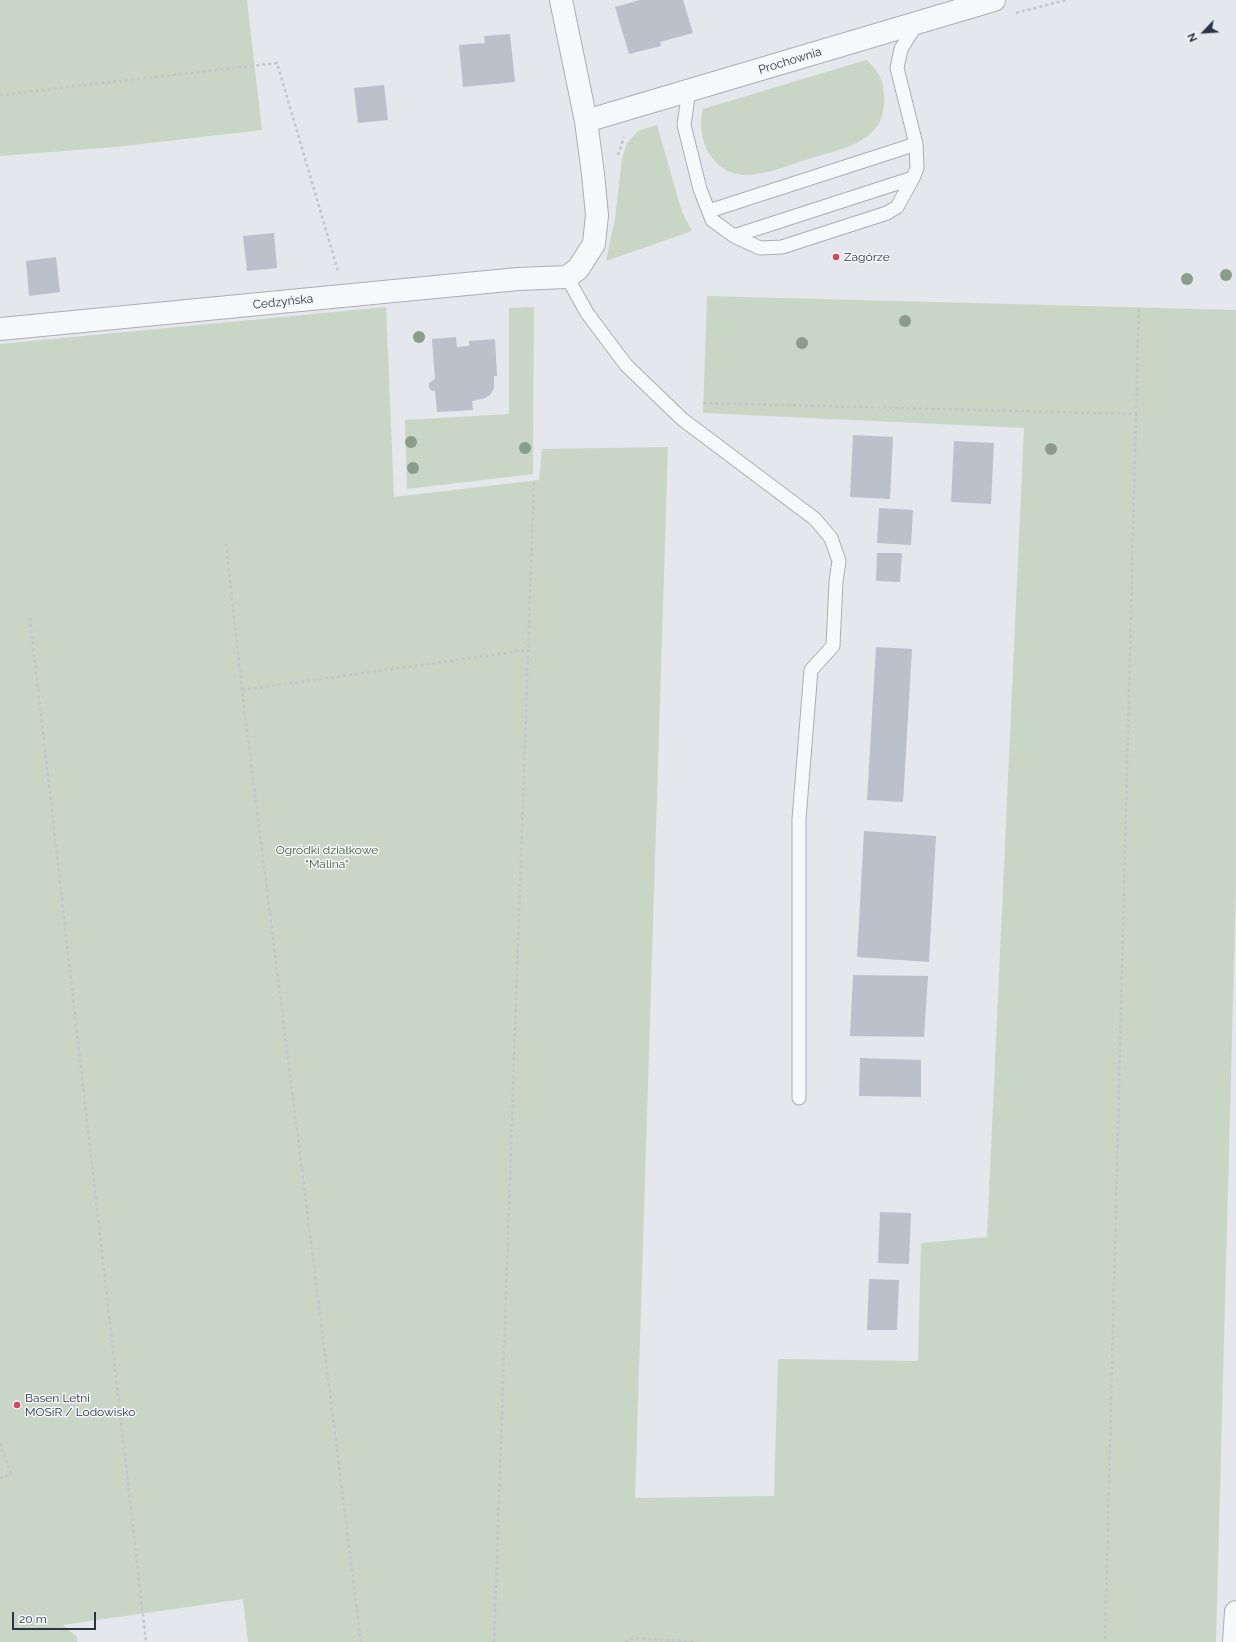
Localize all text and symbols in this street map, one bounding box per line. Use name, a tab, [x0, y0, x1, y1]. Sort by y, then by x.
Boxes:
north arrow	[1184, 12, 1224, 52]
text: N	[1185, 31, 1200, 44]
street label: Prochownia	[757, 45, 823, 77]
place label: Zagórze	[844, 250, 890, 264]
marker: Zagórze	[831, 252, 841, 262]
street label: Cedzyńska	[252, 292, 314, 312]
park label: Ogródki działkowe "Malina"	[276, 843, 378, 871]
place label: Basen Letni MOSiR / Lodowisko	[25, 1391, 135, 1419]
marker: Basen Letni MOSiR / Lodowisko	[12, 1400, 22, 1410]
scale bar	[14, 1604, 98, 1630]
text: 20 m	[19, 1612, 47, 1626]

